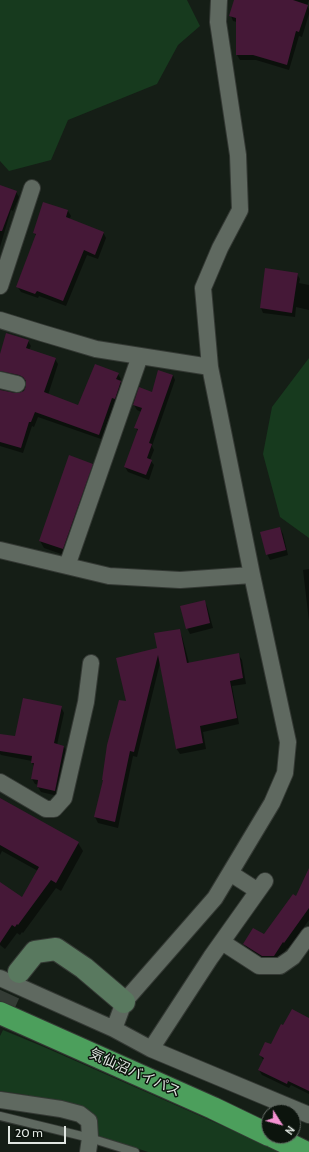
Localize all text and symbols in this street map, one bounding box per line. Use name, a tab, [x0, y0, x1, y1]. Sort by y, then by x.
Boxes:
street label: 気仙沼バイパス	[87, 1045, 183, 1101]
north arrow	[261, 1104, 301, 1144]
scale bar	[10, 1118, 68, 1144]
text: N	[282, 1123, 298, 1138]
text: 20 m	[15, 1125, 43, 1140]

